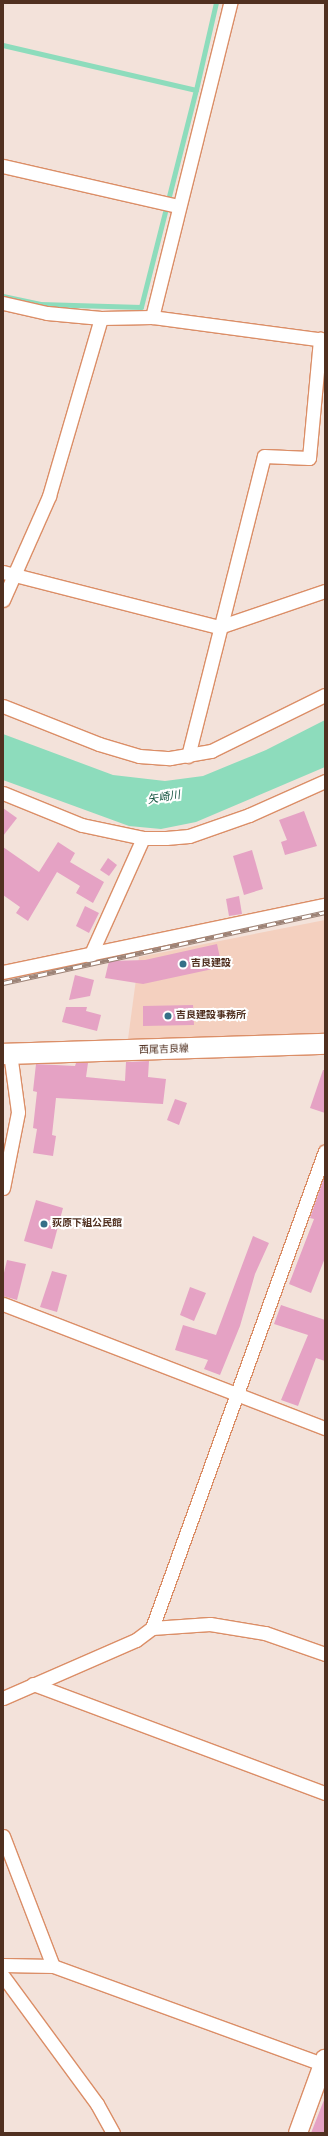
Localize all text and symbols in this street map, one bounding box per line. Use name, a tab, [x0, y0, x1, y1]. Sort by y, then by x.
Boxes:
water label: 矢崎川	[147, 789, 181, 807]
place label: 吉良建設	[191, 958, 231, 970]
marker: 吉良建設	[178, 959, 188, 969]
place label: 吉良建設事務所	[176, 1010, 246, 1022]
marker: 吉良建設事務所	[163, 1011, 173, 1021]
street label: 西尾吉良線	[139, 1043, 189, 1057]
place label: 荻原下組公民館	[52, 1218, 122, 1230]
marker: 荻原下組公民館	[39, 1219, 49, 1229]

